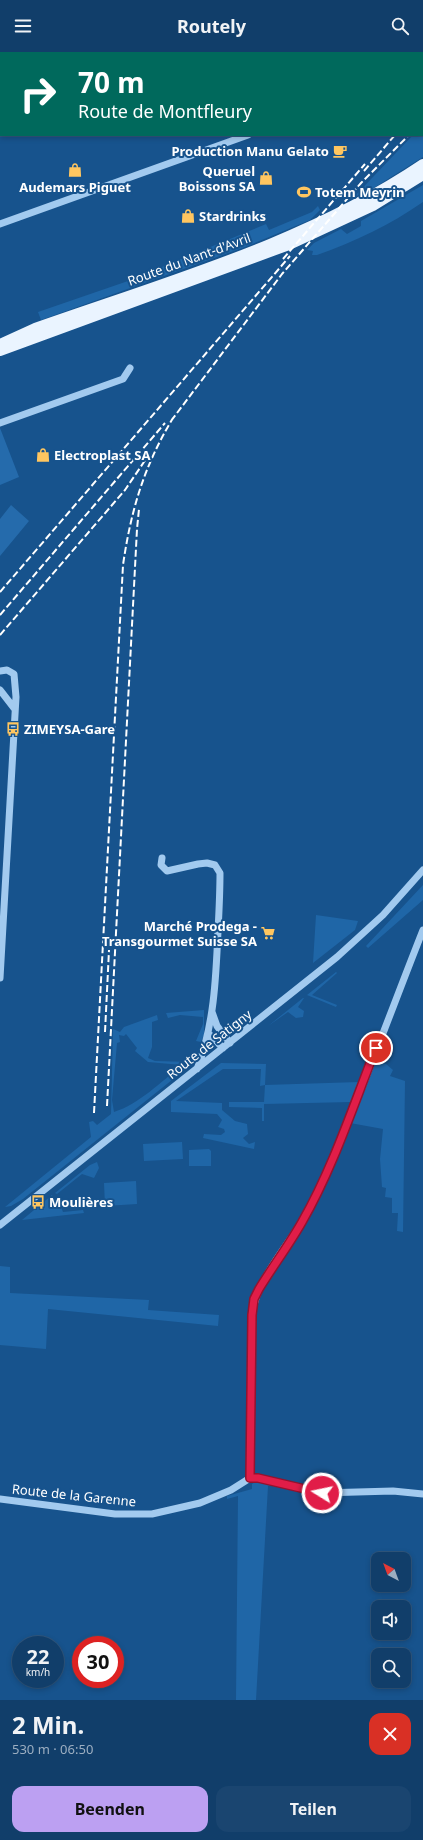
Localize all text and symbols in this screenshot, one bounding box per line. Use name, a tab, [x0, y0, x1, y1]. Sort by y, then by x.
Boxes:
text: Routely	[177, 14, 246, 38]
icon: menu	[12, 15, 34, 37]
icon: search	[389, 15, 411, 37]
text: 70 m	[78, 63, 145, 101]
icon: right	[12, 68, 64, 120]
text: Route de Montfleury	[78, 99, 252, 123]
place label: Production Manu Gelato	[171, 142, 329, 160]
cafe icon: Production Manu Gelato	[332, 143, 348, 159]
shop icon: Audemars Piguet	[67, 162, 83, 178]
place label: Queruel Boissons SA	[179, 162, 255, 195]
shop icon: Queruel Boissons SA	[258, 170, 274, 186]
place label: Audemars Piguet	[19, 178, 131, 196]
place label: Totem Meyrin	[315, 183, 405, 201]
sports icon: Totem Meyrin	[296, 184, 312, 200]
place label: Stardrinks	[199, 207, 266, 225]
shop icon: Stardrinks	[180, 208, 196, 224]
street label: Route du Nant-d'Avril	[125, 228, 253, 290]
place label: Electroplast SA	[54, 446, 151, 464]
shop icon: Electroplast SA	[35, 447, 51, 463]
place label: ZIMEYSA-Gare	[24, 720, 115, 738]
bus stop icon: ZIMEYSA-Gare	[5, 721, 21, 737]
place label: Marché Prodega - Transgourmet Suisse SA	[102, 917, 257, 950]
supermarket icon: Marché Prodega - Transgourmet Suisse SA	[260, 925, 276, 941]
street label: Route de Satigny	[163, 1005, 256, 1083]
pin	[359, 1031, 393, 1065]
icon: arrive	[365, 1037, 387, 1059]
place label: Moulières	[49, 1193, 113, 1211]
bus stop icon: Moulières	[30, 1194, 46, 1210]
position arrow	[301, 1472, 343, 1514]
street label: Route de la Garenne	[11, 1480, 137, 1510]
north arrow	[371, 1552, 411, 1592]
map controls	[371, 1552, 411, 1688]
button: sound	[371, 1600, 411, 1640]
speed limit sign: 30	[72, 1636, 124, 1688]
text: 22	[27, 1643, 49, 1670]
button: search	[371, 1648, 411, 1688]
text: km/h	[26, 1665, 50, 1679]
text: 2 Min.	[12, 1708, 84, 1741]
button: close	[369, 1713, 411, 1755]
text: 530 m · 06:50	[12, 1740, 93, 1758]
button: Beenden	[12, 1786, 208, 1832]
button: Teilen	[216, 1786, 411, 1832]

